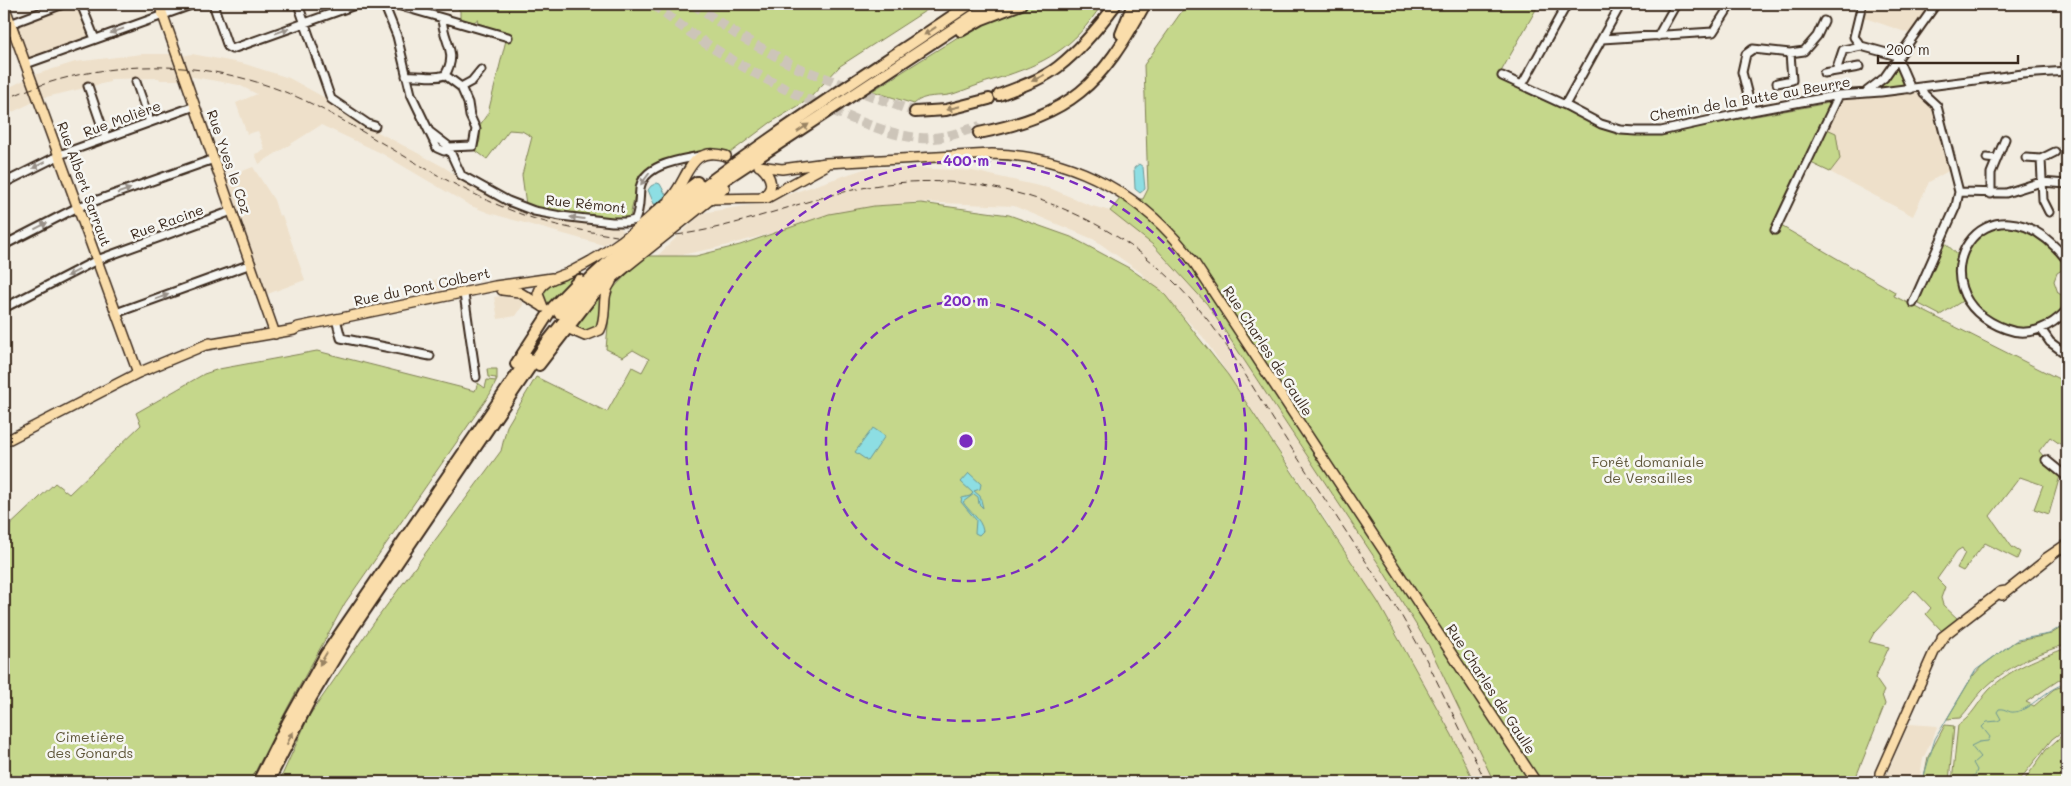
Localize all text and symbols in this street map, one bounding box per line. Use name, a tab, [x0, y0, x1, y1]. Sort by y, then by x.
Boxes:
one-way arrow	[923, 26, 937, 36]
one-way arrow	[109, 27, 124, 35]
one-way arrow	[275, 27, 290, 35]
scale bar	[1878, 32, 2018, 64]
text: 200 m	[1886, 39, 1930, 59]
street label: Chemin de la Butte au Beurre	[1648, 71, 1852, 126]
one-way arrow	[1030, 74, 1045, 83]
street label: Rue Molière	[80, 96, 163, 141]
one-way arrow	[945, 104, 960, 112]
street label: Rue Yves le Coz	[203, 107, 256, 217]
street label: Rue Albert Sarraut	[53, 119, 116, 249]
one-way arrow	[797, 123, 810, 133]
text: 400 m	[943, 150, 989, 170]
one-way arrow	[32, 161, 46, 169]
one-way arrow	[640, 172, 650, 186]
one-way arrow	[116, 187, 131, 194]
street label: Rue Rémont	[545, 190, 627, 217]
street label: Rue Racine	[128, 200, 206, 244]
one-way arrow	[569, 214, 585, 222]
one-way arrow	[33, 222, 48, 230]
street label: Rue du Pont Colbert	[352, 263, 492, 310]
one-way arrow	[65, 269, 80, 277]
street label: Rue Charles de Gaulle	[1219, 282, 1318, 419]
text: 200 m	[944, 290, 989, 310]
one-way arrow	[155, 292, 169, 300]
centre of rings	[957, 432, 975, 450]
park label: Forêt domaniale de Versailles	[1592, 452, 1704, 487]
street label: Rue Charles de Gaulle	[1442, 620, 1541, 757]
one-way arrow	[318, 652, 327, 665]
park label: Cimetière des Gonards	[47, 727, 133, 762]
one-way arrow	[286, 731, 294, 746]

